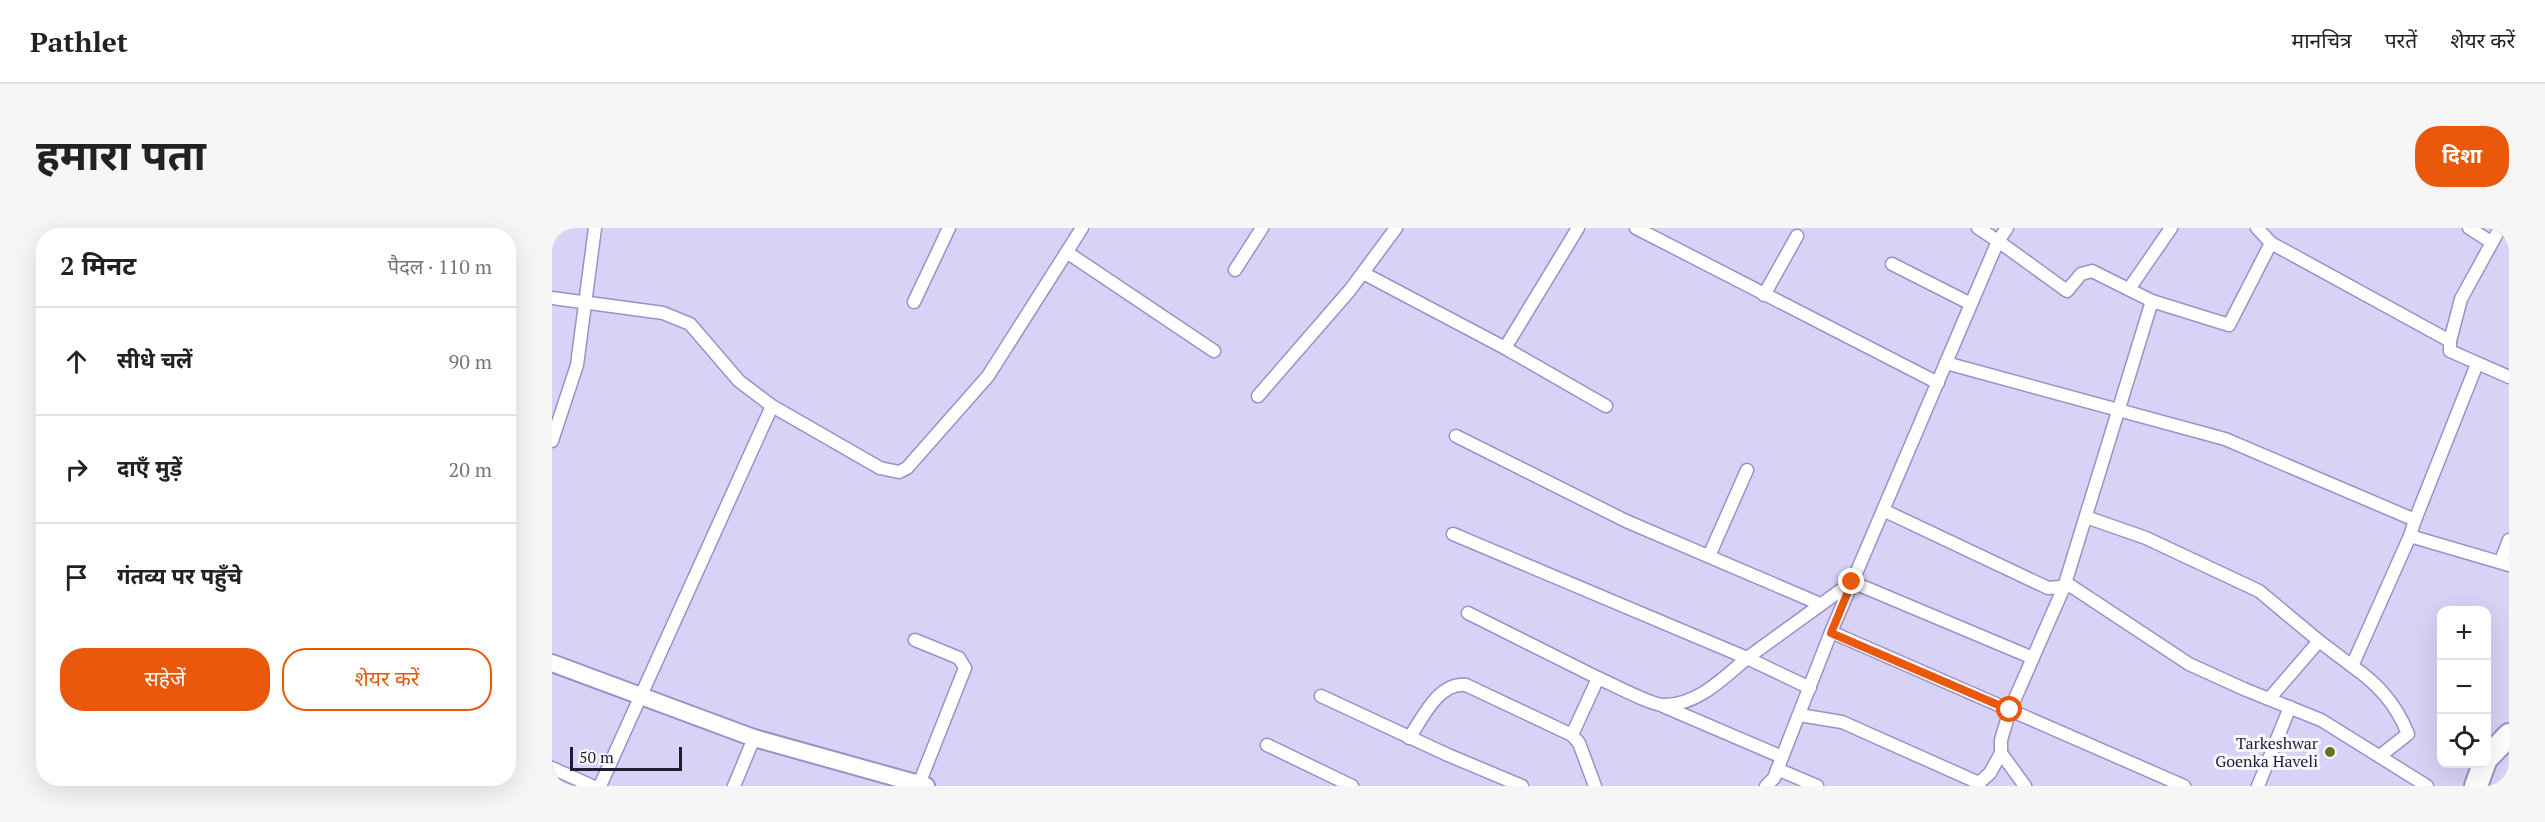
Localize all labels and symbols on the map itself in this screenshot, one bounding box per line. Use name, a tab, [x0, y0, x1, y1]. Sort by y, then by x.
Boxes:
route end	[1838, 568, 1864, 594]
route start	[1996, 696, 2022, 722]
place label: Tarkeshwar Goenka Haveli	[2215, 732, 2319, 772]
scale bar	[570, 744, 682, 772]
marker: Tarkeshwar Goenka Haveli	[2323, 745, 2337, 759]

